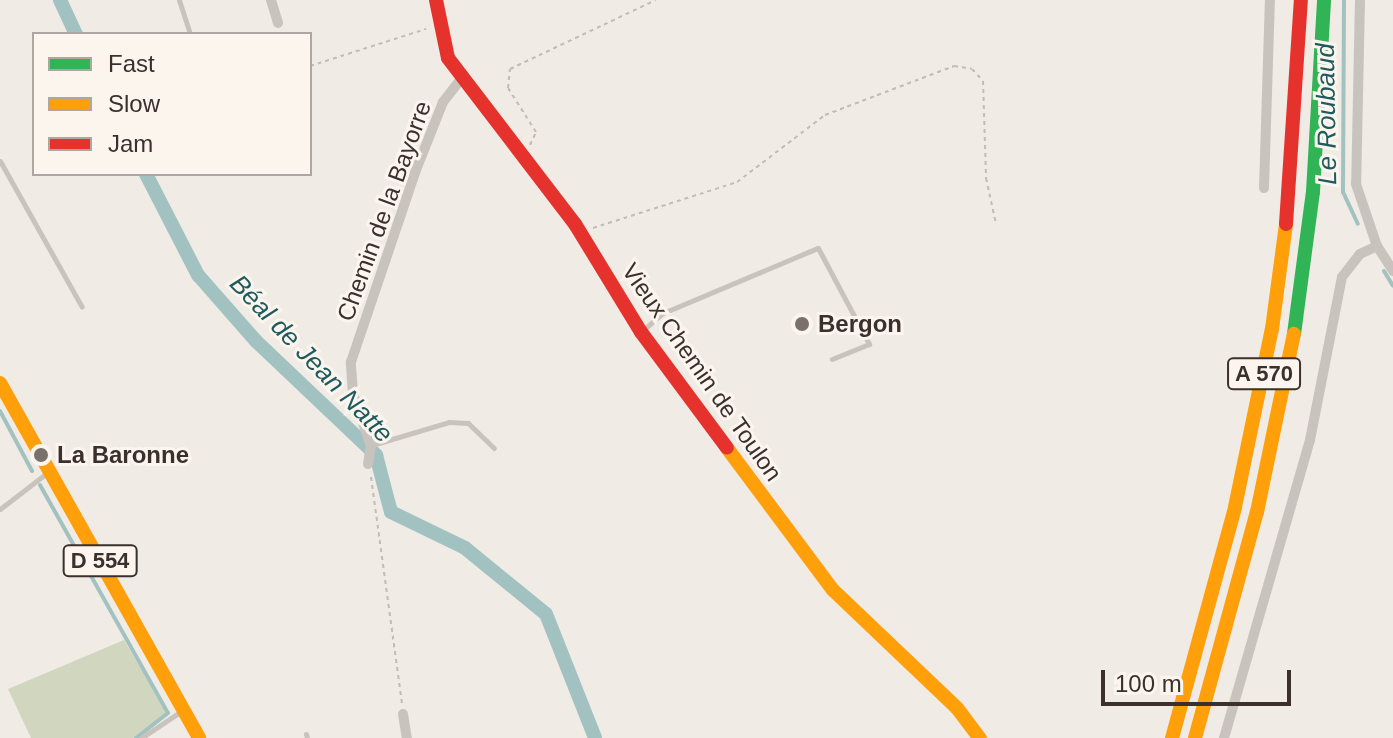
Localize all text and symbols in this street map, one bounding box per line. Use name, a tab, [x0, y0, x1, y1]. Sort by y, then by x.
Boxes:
legend	[32, 32, 312, 176]
water label: Le Roubaud	[1310, 43, 1344, 185]
text: Fast	[108, 50, 155, 77]
text: Slow	[108, 90, 160, 117]
street label: Chemin de la Bayorre	[331, 97, 437, 325]
text: Jam	[108, 130, 153, 157]
street label: Vieux Chemin de Toulon	[616, 257, 788, 487]
water label: Béal de Jean Natte	[223, 269, 399, 449]
place label: Bergon	[818, 310, 902, 338]
marker: Bergon	[793, 315, 811, 333]
road number: A 570	[1226, 356, 1302, 392]
place label: La Baronne	[57, 441, 189, 469]
marker: La Baronne	[32, 446, 50, 464]
road number: D 554	[62, 543, 138, 579]
scale bar	[1105, 654, 1295, 704]
text: 100 m	[1115, 670, 1182, 697]

